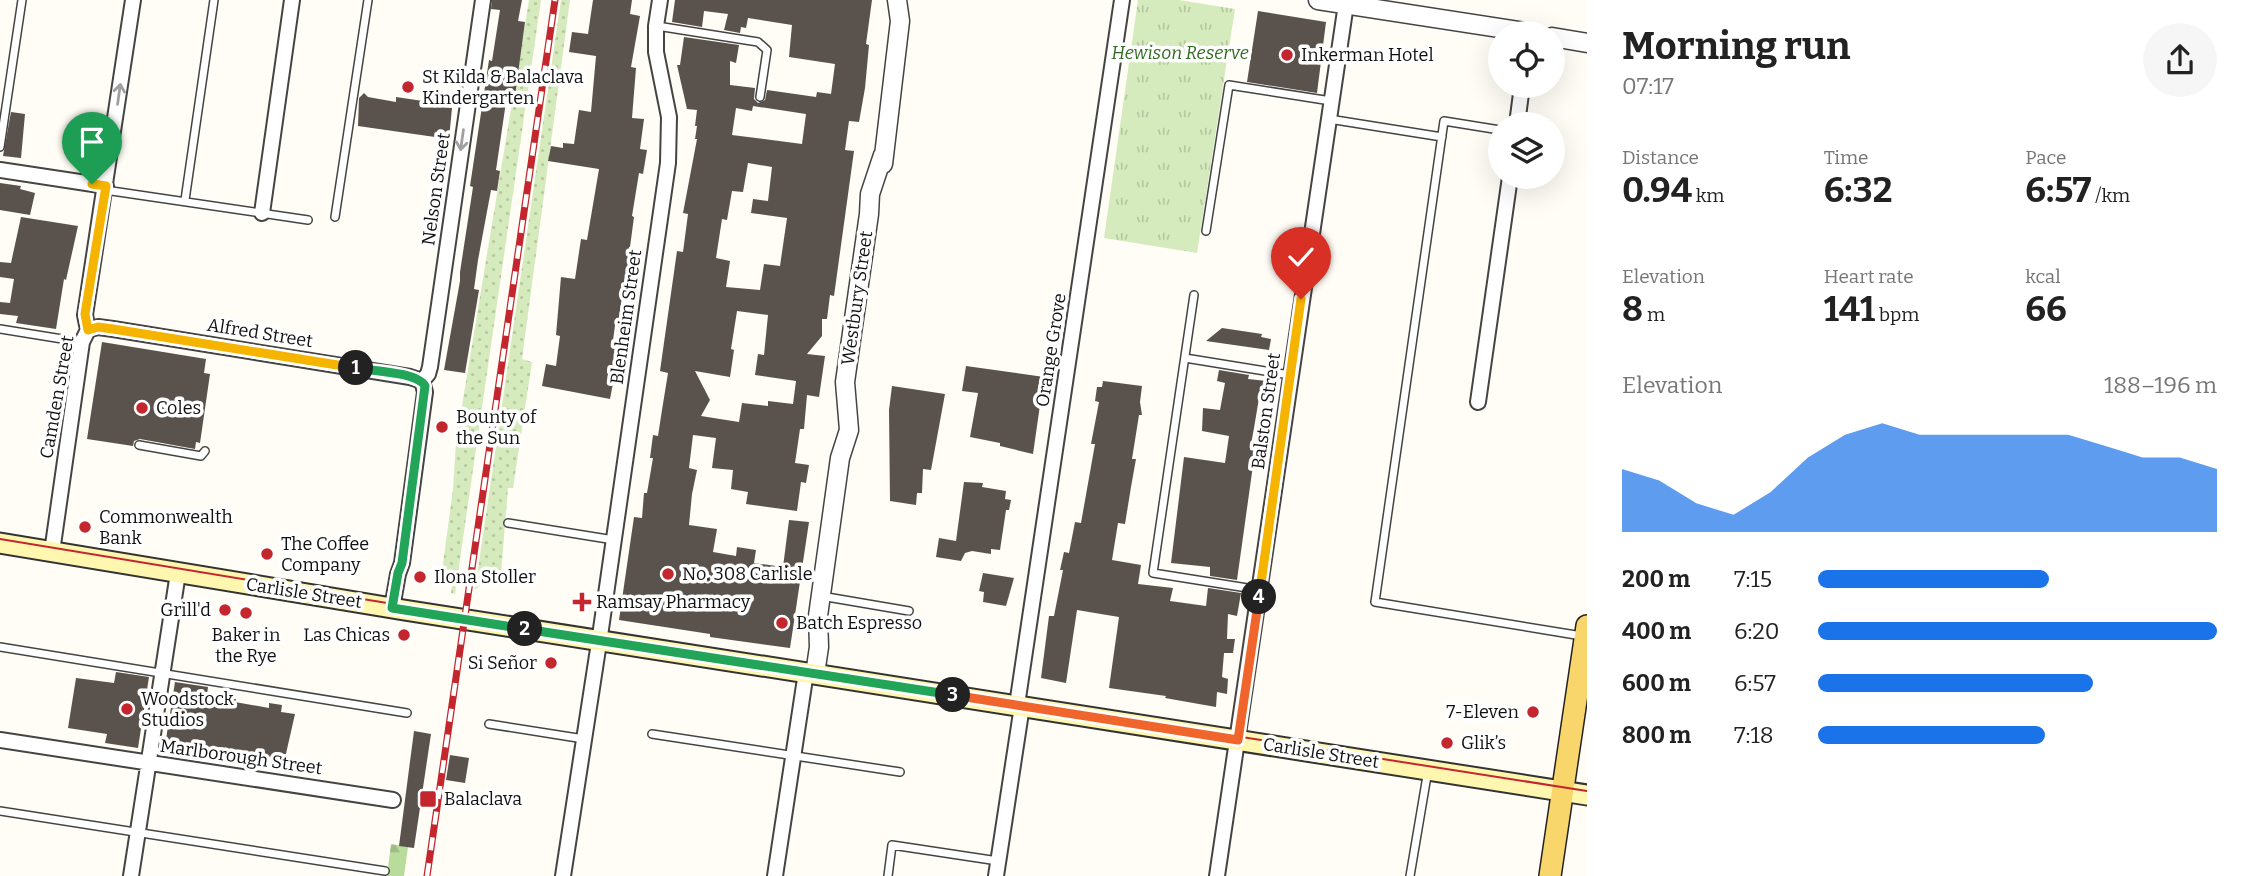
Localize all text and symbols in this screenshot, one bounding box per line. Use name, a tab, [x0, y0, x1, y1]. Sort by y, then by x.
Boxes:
map controls	[1488, 21, 1565, 189]
button: locate	[1488, 21, 1565, 98]
text: Morning run	[1622, 23, 1850, 69]
button: share	[2143, 23, 2217, 97]
park label: Hewison Reserve	[1111, 42, 1249, 64]
place label: Inkerman Hotel	[1301, 44, 1434, 66]
marker: Inkerman Hotel	[1279, 47, 1295, 63]
place label: St Kilda & Balaclava Kindergarten	[422, 66, 584, 109]
text: 07:17	[1622, 72, 1674, 100]
marker: St Kilda & Balaclava Kindergarten	[400, 79, 416, 95]
one-way arrow	[113, 83, 126, 105]
pin	[62, 112, 122, 184]
button: layers	[1488, 112, 1565, 189]
icon: arrive	[73, 123, 111, 161]
one-way arrow	[456, 128, 469, 151]
street label: Nelson Street	[417, 131, 455, 247]
text: Distance	[1622, 146, 1699, 169]
text: Time	[1824, 146, 1869, 169]
text: Pace	[2025, 146, 2066, 169]
text: 0.94	[1622, 169, 1692, 211]
text: 6:32	[1824, 169, 1892, 211]
text: 6:57	[2025, 169, 2091, 211]
text: km	[1692, 184, 1724, 207]
text: /km	[2091, 184, 2130, 207]
pin	[1271, 227, 1331, 299]
street label: Westbury Street	[837, 229, 877, 367]
icon: check	[1282, 238, 1320, 276]
street label: Blenheim Street	[606, 248, 646, 386]
text: Elevation	[1622, 265, 1705, 288]
text: Heart rate	[1824, 265, 1914, 288]
text: kcal	[2025, 265, 2061, 288]
text: 8	[1622, 288, 1643, 330]
text: 141	[1824, 288, 1875, 330]
text: 66	[2025, 288, 2067, 330]
street label: Orange Grove	[1031, 292, 1071, 408]
text: m	[1643, 303, 1665, 326]
text: bpm	[1875, 303, 1919, 326]
street label: Alfred Street	[206, 314, 315, 352]
street label: Camden Street	[35, 333, 79, 460]
pin: 1	[338, 350, 374, 386]
street label: Balston Street	[1247, 351, 1285, 471]
text: 1	[351, 356, 360, 379]
text: Elevation	[1622, 371, 1722, 399]
text: 188–196 m	[2104, 371, 2217, 399]
place label: Coles	[156, 397, 201, 419]
marker: Coles	[134, 400, 150, 416]
place label: Bounty of the Sun	[456, 406, 538, 449]
marker: Bounty of the Sun	[434, 419, 450, 435]
place label: Commonwealth Bank	[99, 506, 233, 549]
marker: Commonwealth Bank	[77, 519, 93, 535]
place label: The Coffee Company	[281, 533, 369, 576]
marker: The Coffee Company	[259, 546, 275, 562]
place label: No. 308 Carlisle	[682, 563, 813, 585]
text: 200 m	[1622, 565, 1690, 593]
text: 7:15	[1734, 565, 1772, 593]
place label: Ilona Stoller	[434, 566, 536, 588]
marker: No. 308 Carlisle	[660, 566, 676, 582]
marker: Ilona Stoller	[412, 569, 428, 585]
street label: Carlisle Street	[244, 573, 364, 613]
pin: 4	[1242, 580, 1276, 614]
text: 4	[1253, 585, 1264, 608]
place label: Ramsay Pharmacy	[596, 591, 751, 613]
marker: Ramsay Pharmacy	[574, 594, 590, 610]
place label: Grill'd	[160, 599, 211, 621]
marker: Grill'd	[217, 602, 233, 618]
marker: Baker in the Rye	[238, 605, 254, 621]
pin: 2	[508, 612, 542, 646]
place label: Batch Espresso	[796, 612, 922, 634]
marker: Batch Espresso	[774, 615, 790, 631]
text: 2	[519, 617, 530, 640]
text: 400 m	[1622, 617, 1691, 645]
text: 6:20	[1734, 617, 1780, 645]
place label: Baker in the Rye	[212, 624, 281, 667]
place label: Las Chicas	[303, 624, 390, 646]
marker: Las Chicas	[396, 627, 412, 643]
place label: Si Señor	[468, 652, 537, 674]
marker: Si Señor	[543, 655, 559, 671]
text: 600 m	[1622, 669, 1691, 697]
text: 6:57	[1734, 669, 1776, 697]
pin: 3	[936, 678, 970, 712]
text: 3	[947, 683, 958, 706]
place label: Woodstock Studios	[141, 688, 235, 731]
marker: Woodstock Studios	[119, 701, 135, 717]
place label: 7-Eleven	[1446, 701, 1520, 723]
marker: 7-Eleven	[1525, 704, 1541, 720]
text: 800 m	[1622, 721, 1691, 749]
text: 7:18	[1734, 721, 1774, 749]
place label: Glik’s	[1461, 732, 1506, 754]
street label: Carlisle Street	[1261, 733, 1381, 773]
street label: Marlborough Street	[158, 735, 324, 779]
marker: Glik’s	[1439, 735, 1455, 751]
place label: Balaclava	[444, 788, 522, 810]
marker: Balaclava	[418, 789, 438, 809]

